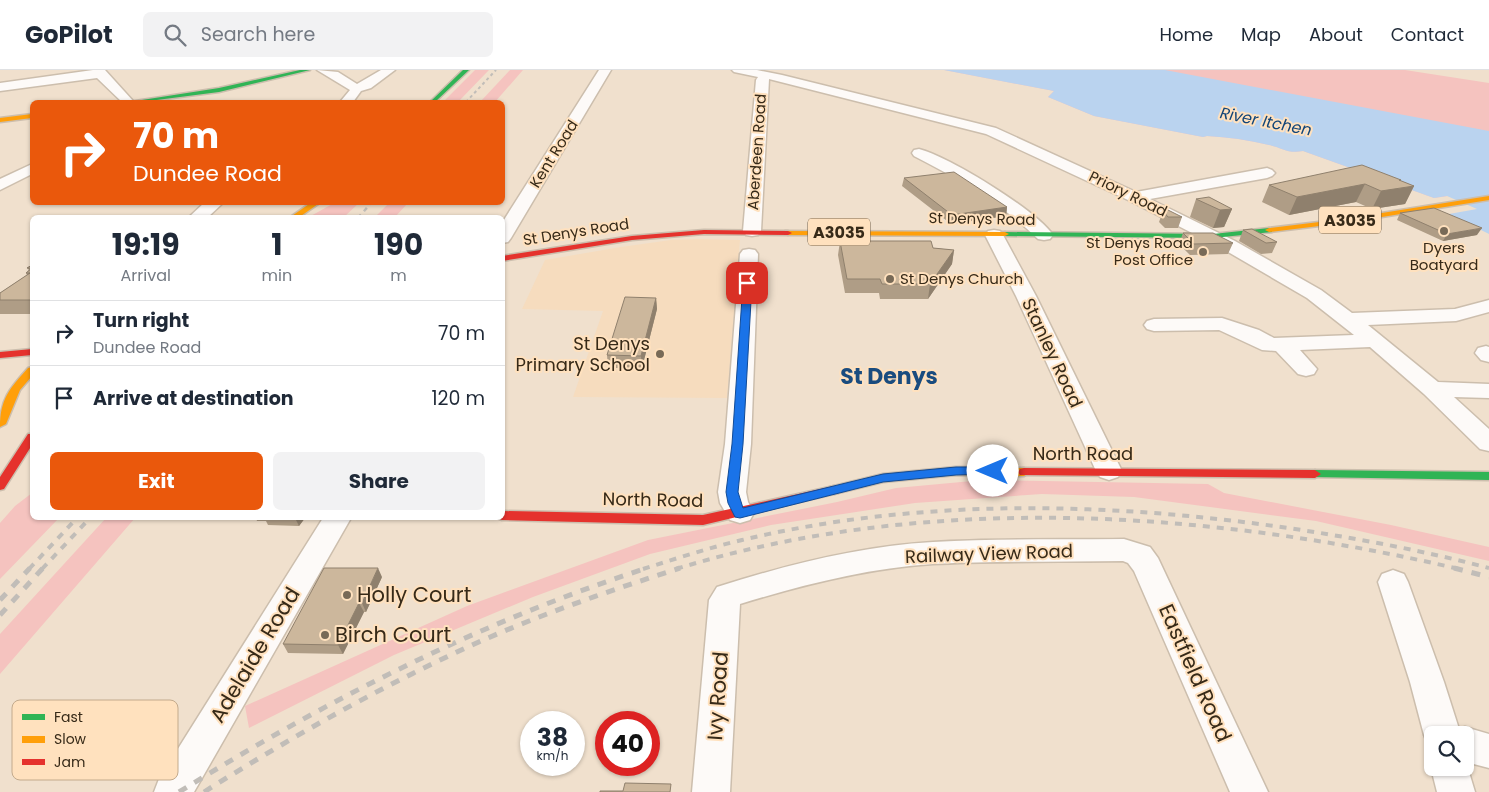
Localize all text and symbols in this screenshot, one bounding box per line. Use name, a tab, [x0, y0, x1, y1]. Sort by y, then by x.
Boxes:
search box	[143, 12, 493, 57]
text: GoPilot	[25, 18, 113, 51]
icon: search	[161, 21, 189, 49]
text: Search here	[201, 21, 315, 48]
text: Home	[1159, 22, 1213, 47]
text: Map	[1241, 22, 1281, 47]
text: About	[1309, 22, 1363, 47]
text: Contact	[1391, 22, 1464, 47]
street label: Aberdeen Road	[742, 93, 771, 211]
water label: River Itchen	[1218, 101, 1314, 142]
text: 70 m	[133, 111, 219, 160]
street label: Kent Road	[524, 116, 583, 192]
icon: right	[50, 120, 115, 185]
text: Dundee Road	[133, 158, 282, 189]
street label: Priory Road	[1086, 166, 1171, 222]
road number: A3035	[1319, 206, 1381, 234]
street label: St Denys Road	[928, 207, 1036, 230]
street label: St Denys Road	[521, 213, 630, 250]
road number: A3035	[808, 218, 870, 246]
text: 19:19	[112, 223, 180, 266]
text: 1	[271, 223, 282, 266]
text: 190	[374, 223, 423, 266]
marker: Dyers Boatyard	[1438, 225, 1450, 237]
place label: St Denys Road Post Office	[1086, 232, 1193, 270]
place label: Dyers Boatyard	[1410, 237, 1478, 275]
marker: St Denys Road Post Office	[1197, 246, 1209, 258]
pin	[726, 262, 768, 304]
text: Arrival	[121, 264, 171, 287]
text: min	[262, 264, 292, 287]
text: m	[390, 264, 407, 287]
place label: St Denys Church	[900, 268, 1023, 289]
icon: arrive	[733, 269, 761, 297]
marker: St Denys Church	[884, 273, 896, 285]
street label: Stanley Road	[1016, 294, 1089, 412]
text: Turn right	[93, 307, 189, 334]
icon: right	[50, 319, 78, 347]
text: 70 m	[438, 320, 485, 347]
place label: St Denys Primary School	[516, 331, 650, 377]
text: Dundee Road	[93, 336, 201, 359]
marker: St Denys Primary School	[654, 348, 666, 360]
district label: St Denys	[840, 361, 938, 392]
icon: arrive	[50, 384, 78, 412]
text: Arrive at destination	[93, 385, 294, 412]
text: 120 m	[431, 385, 485, 412]
street label: North Road	[1033, 441, 1133, 466]
position arrow	[966, 444, 1018, 496]
button: Exit	[50, 452, 263, 510]
button: Share	[273, 452, 485, 510]
street label: North Road	[603, 486, 704, 513]
street label: Railway View Road	[905, 538, 1073, 569]
place label: Holly Court	[357, 580, 471, 609]
street label: Adelaide Road	[203, 582, 306, 728]
marker: Holly Court	[341, 589, 353, 601]
street label: Eastfield Road	[1152, 599, 1239, 746]
place label: Birch Court	[335, 620, 451, 649]
marker: Birch Court	[319, 629, 331, 641]
street label: Ivy Road	[700, 651, 735, 741]
legend	[12, 700, 178, 780]
text: Fast	[54, 707, 83, 727]
speed limit sign: 40	[595, 711, 660, 776]
text: 38	[537, 720, 568, 755]
map controls	[1424, 726, 1474, 776]
button: search	[1424, 726, 1474, 776]
text: Slow	[54, 729, 87, 749]
text: km/h	[537, 747, 568, 764]
text: Jam	[54, 752, 85, 772]

